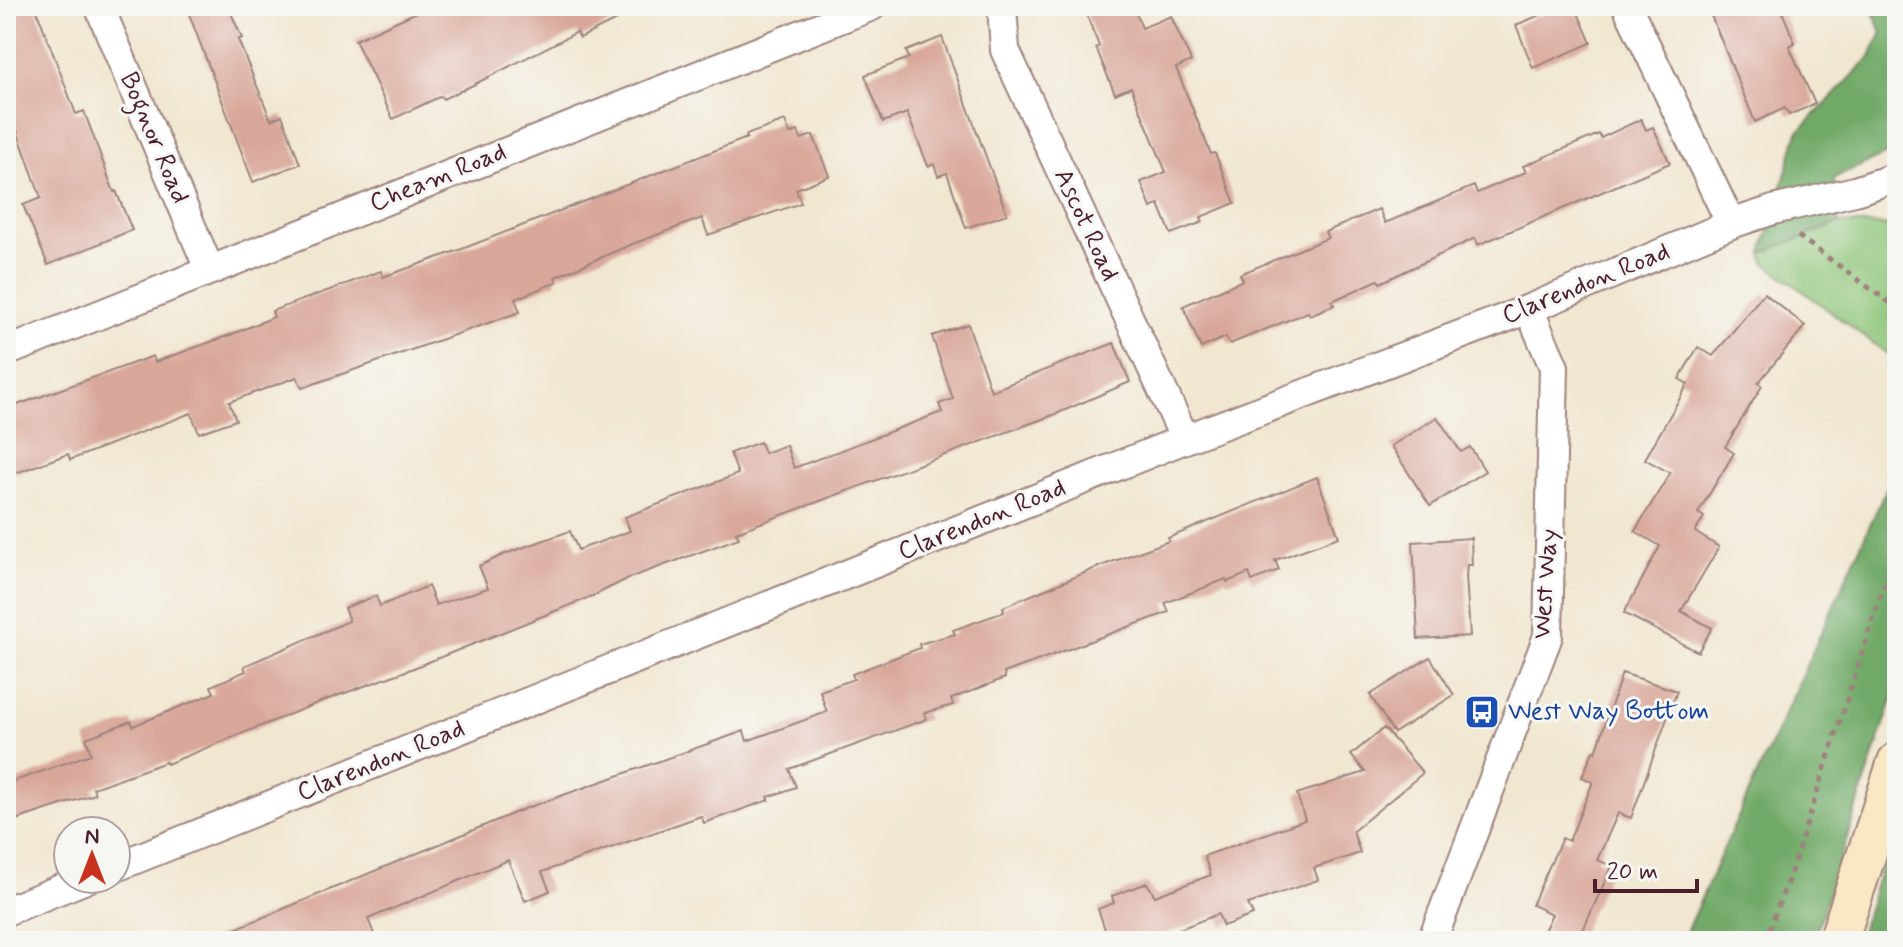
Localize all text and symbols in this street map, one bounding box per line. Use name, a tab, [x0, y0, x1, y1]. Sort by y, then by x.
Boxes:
street label: Bognor Road	[108, 67, 197, 210]
street label: Cheam Road	[365, 135, 511, 221]
street label: Ascot Road	[1045, 163, 1127, 287]
street label: Clarendon Road	[1497, 235, 1675, 333]
street label: Clarendon Road	[893, 471, 1071, 569]
street label: West Way	[1525, 528, 1567, 640]
bus stop icon: West Way Bottom	[1463, 693, 1501, 731]
place label: West Way Bottom	[1508, 695, 1709, 729]
street label: Clarendon Road	[292, 712, 470, 810]
north arrow	[52, 815, 132, 895]
text: N	[85, 823, 99, 851]
scale bar	[1595, 843, 1697, 893]
text: 20 m	[1607, 857, 1658, 888]

